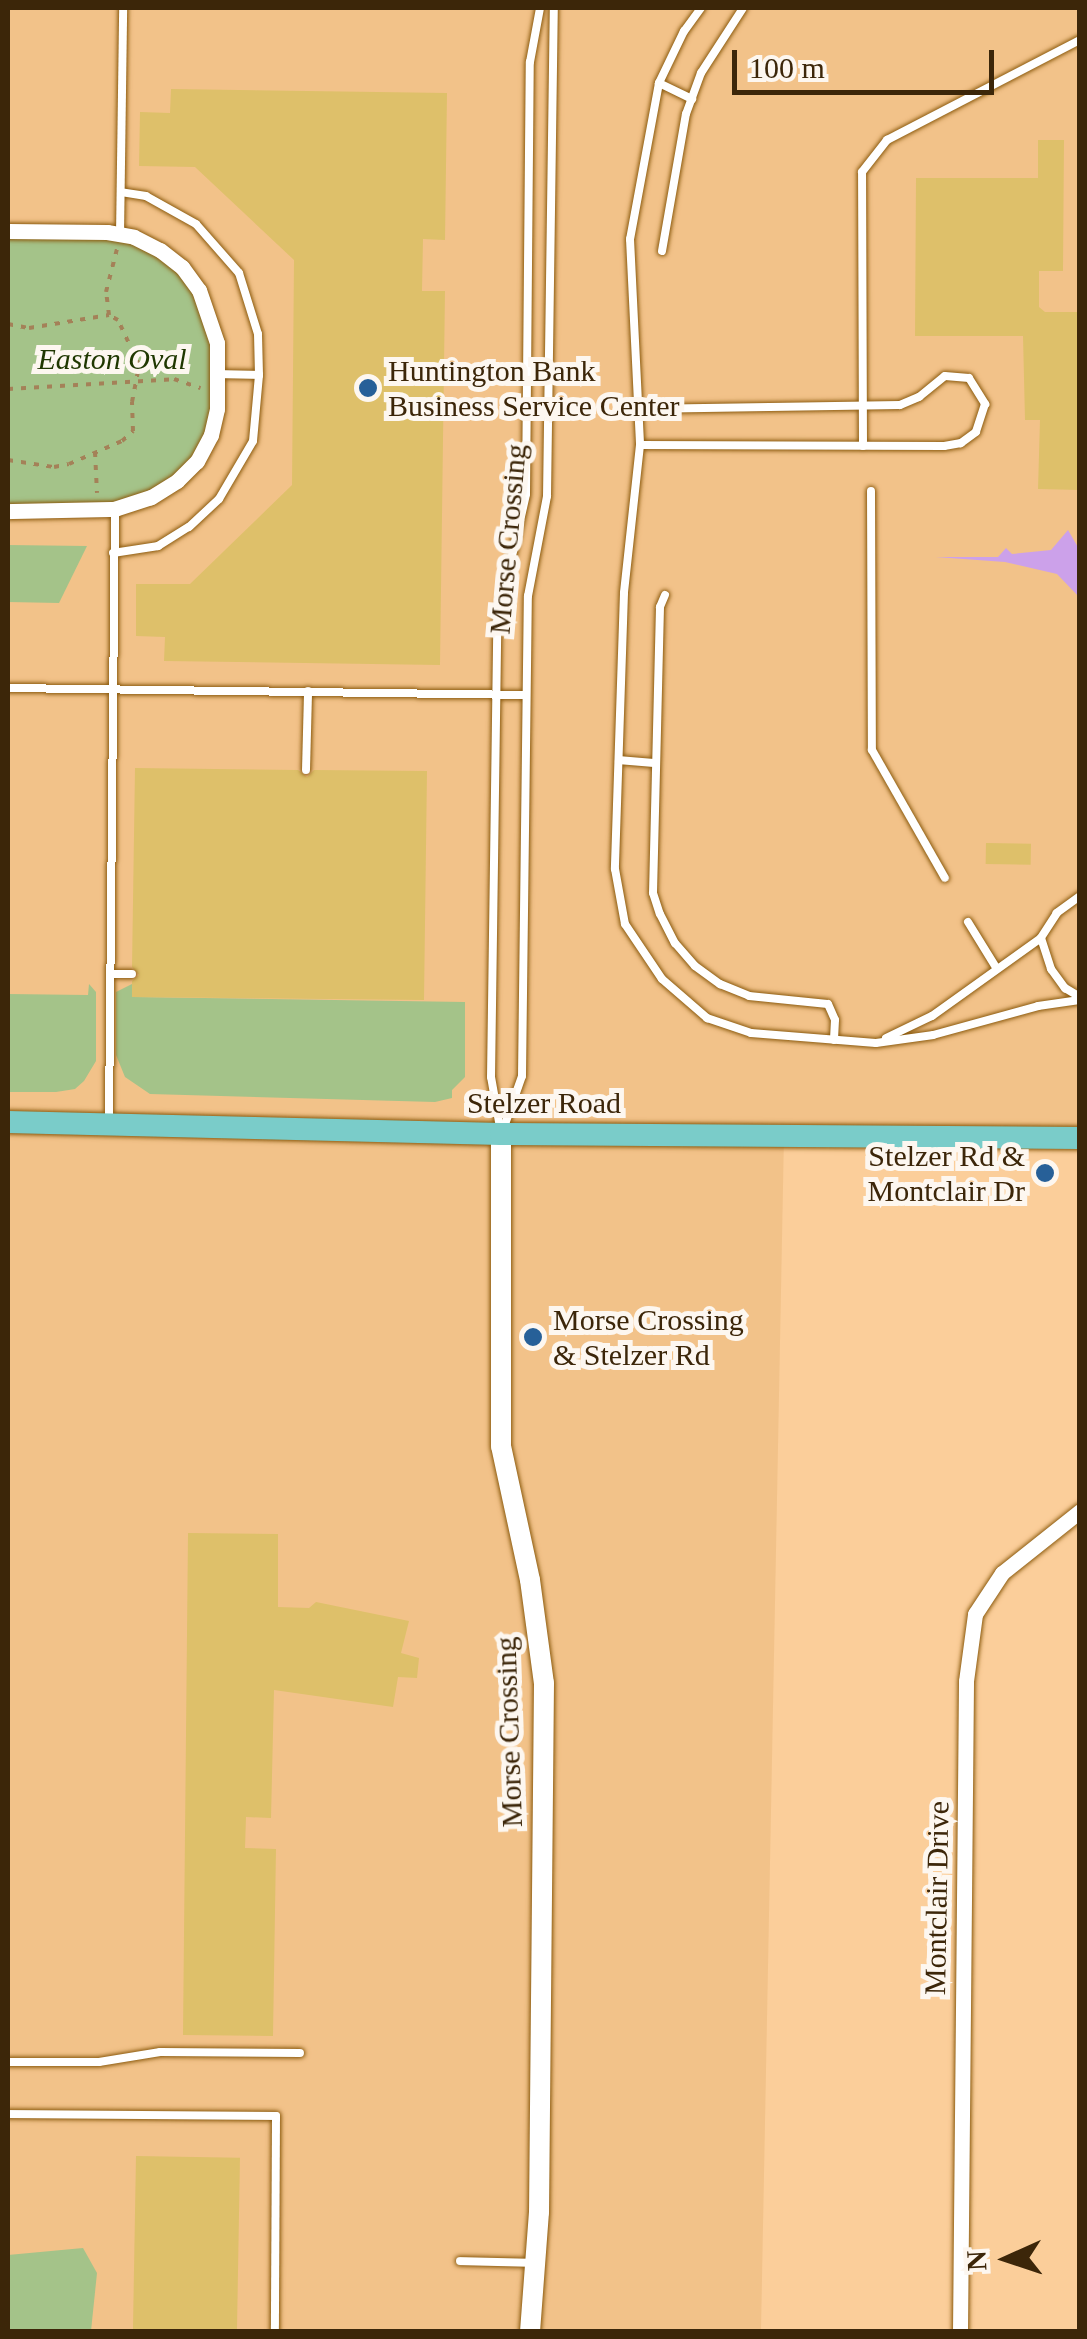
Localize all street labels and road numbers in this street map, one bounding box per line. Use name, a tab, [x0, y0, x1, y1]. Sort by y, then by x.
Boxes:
street label: Morse Crossing	[482, 442, 534, 636]
street label: Stelzer Road	[467, 1085, 621, 1121]
street label: Morse Crossing	[488, 1636, 530, 1828]
street label: Montclair Drive	[917, 1801, 957, 1995]

